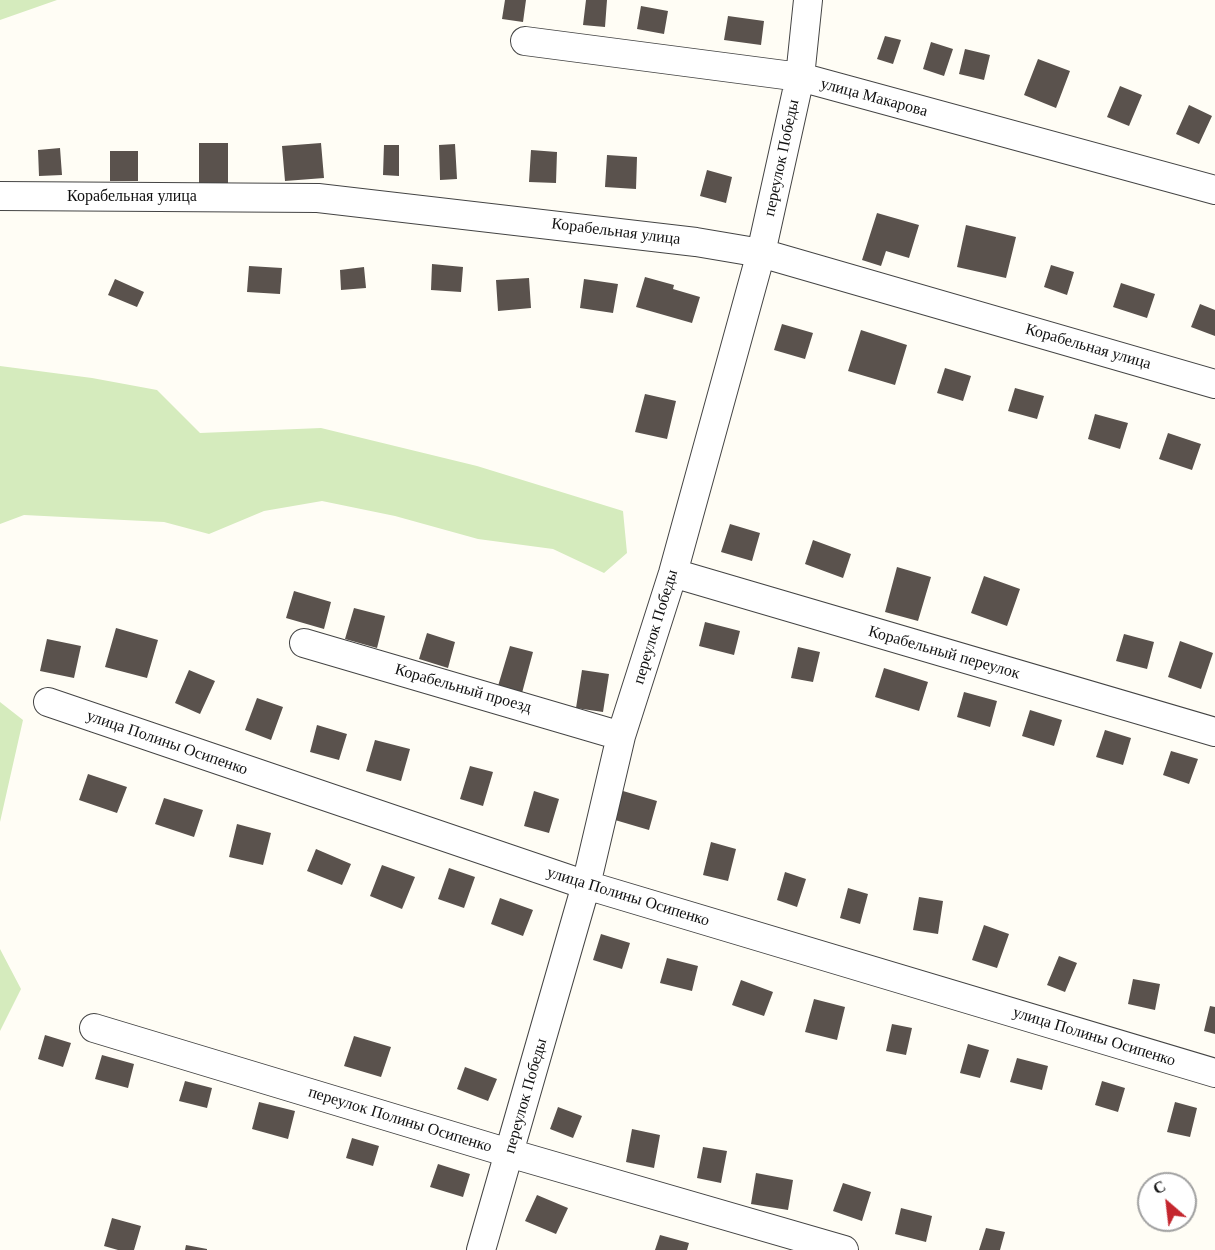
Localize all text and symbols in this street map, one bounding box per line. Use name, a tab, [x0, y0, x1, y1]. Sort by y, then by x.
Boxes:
street label: улица Макарова	[818, 75, 930, 121]
street label: переулок Победы	[760, 98, 804, 218]
street label: Корабельная улица	[67, 187, 197, 207]
street label: Корабельная улица	[550, 215, 682, 249]
street label: Корабельная улица	[1023, 320, 1153, 374]
street label: переулок Победы	[629, 567, 683, 687]
street label: Корабельный переулок	[866, 622, 1022, 684]
street label: Корабельный проезд	[392, 660, 534, 718]
street label: улица Полины Осипенко	[84, 706, 250, 780]
street label: улица Полины Осипенко	[544, 863, 712, 931]
street label: улица Полины Осипенко	[1010, 1003, 1178, 1071]
street label: переулок Победы	[500, 1036, 552, 1156]
street label: переулок Полины Осипенко	[306, 1083, 494, 1157]
north arrow	[1137, 1172, 1197, 1232]
text: С	[1150, 1177, 1168, 1198]

